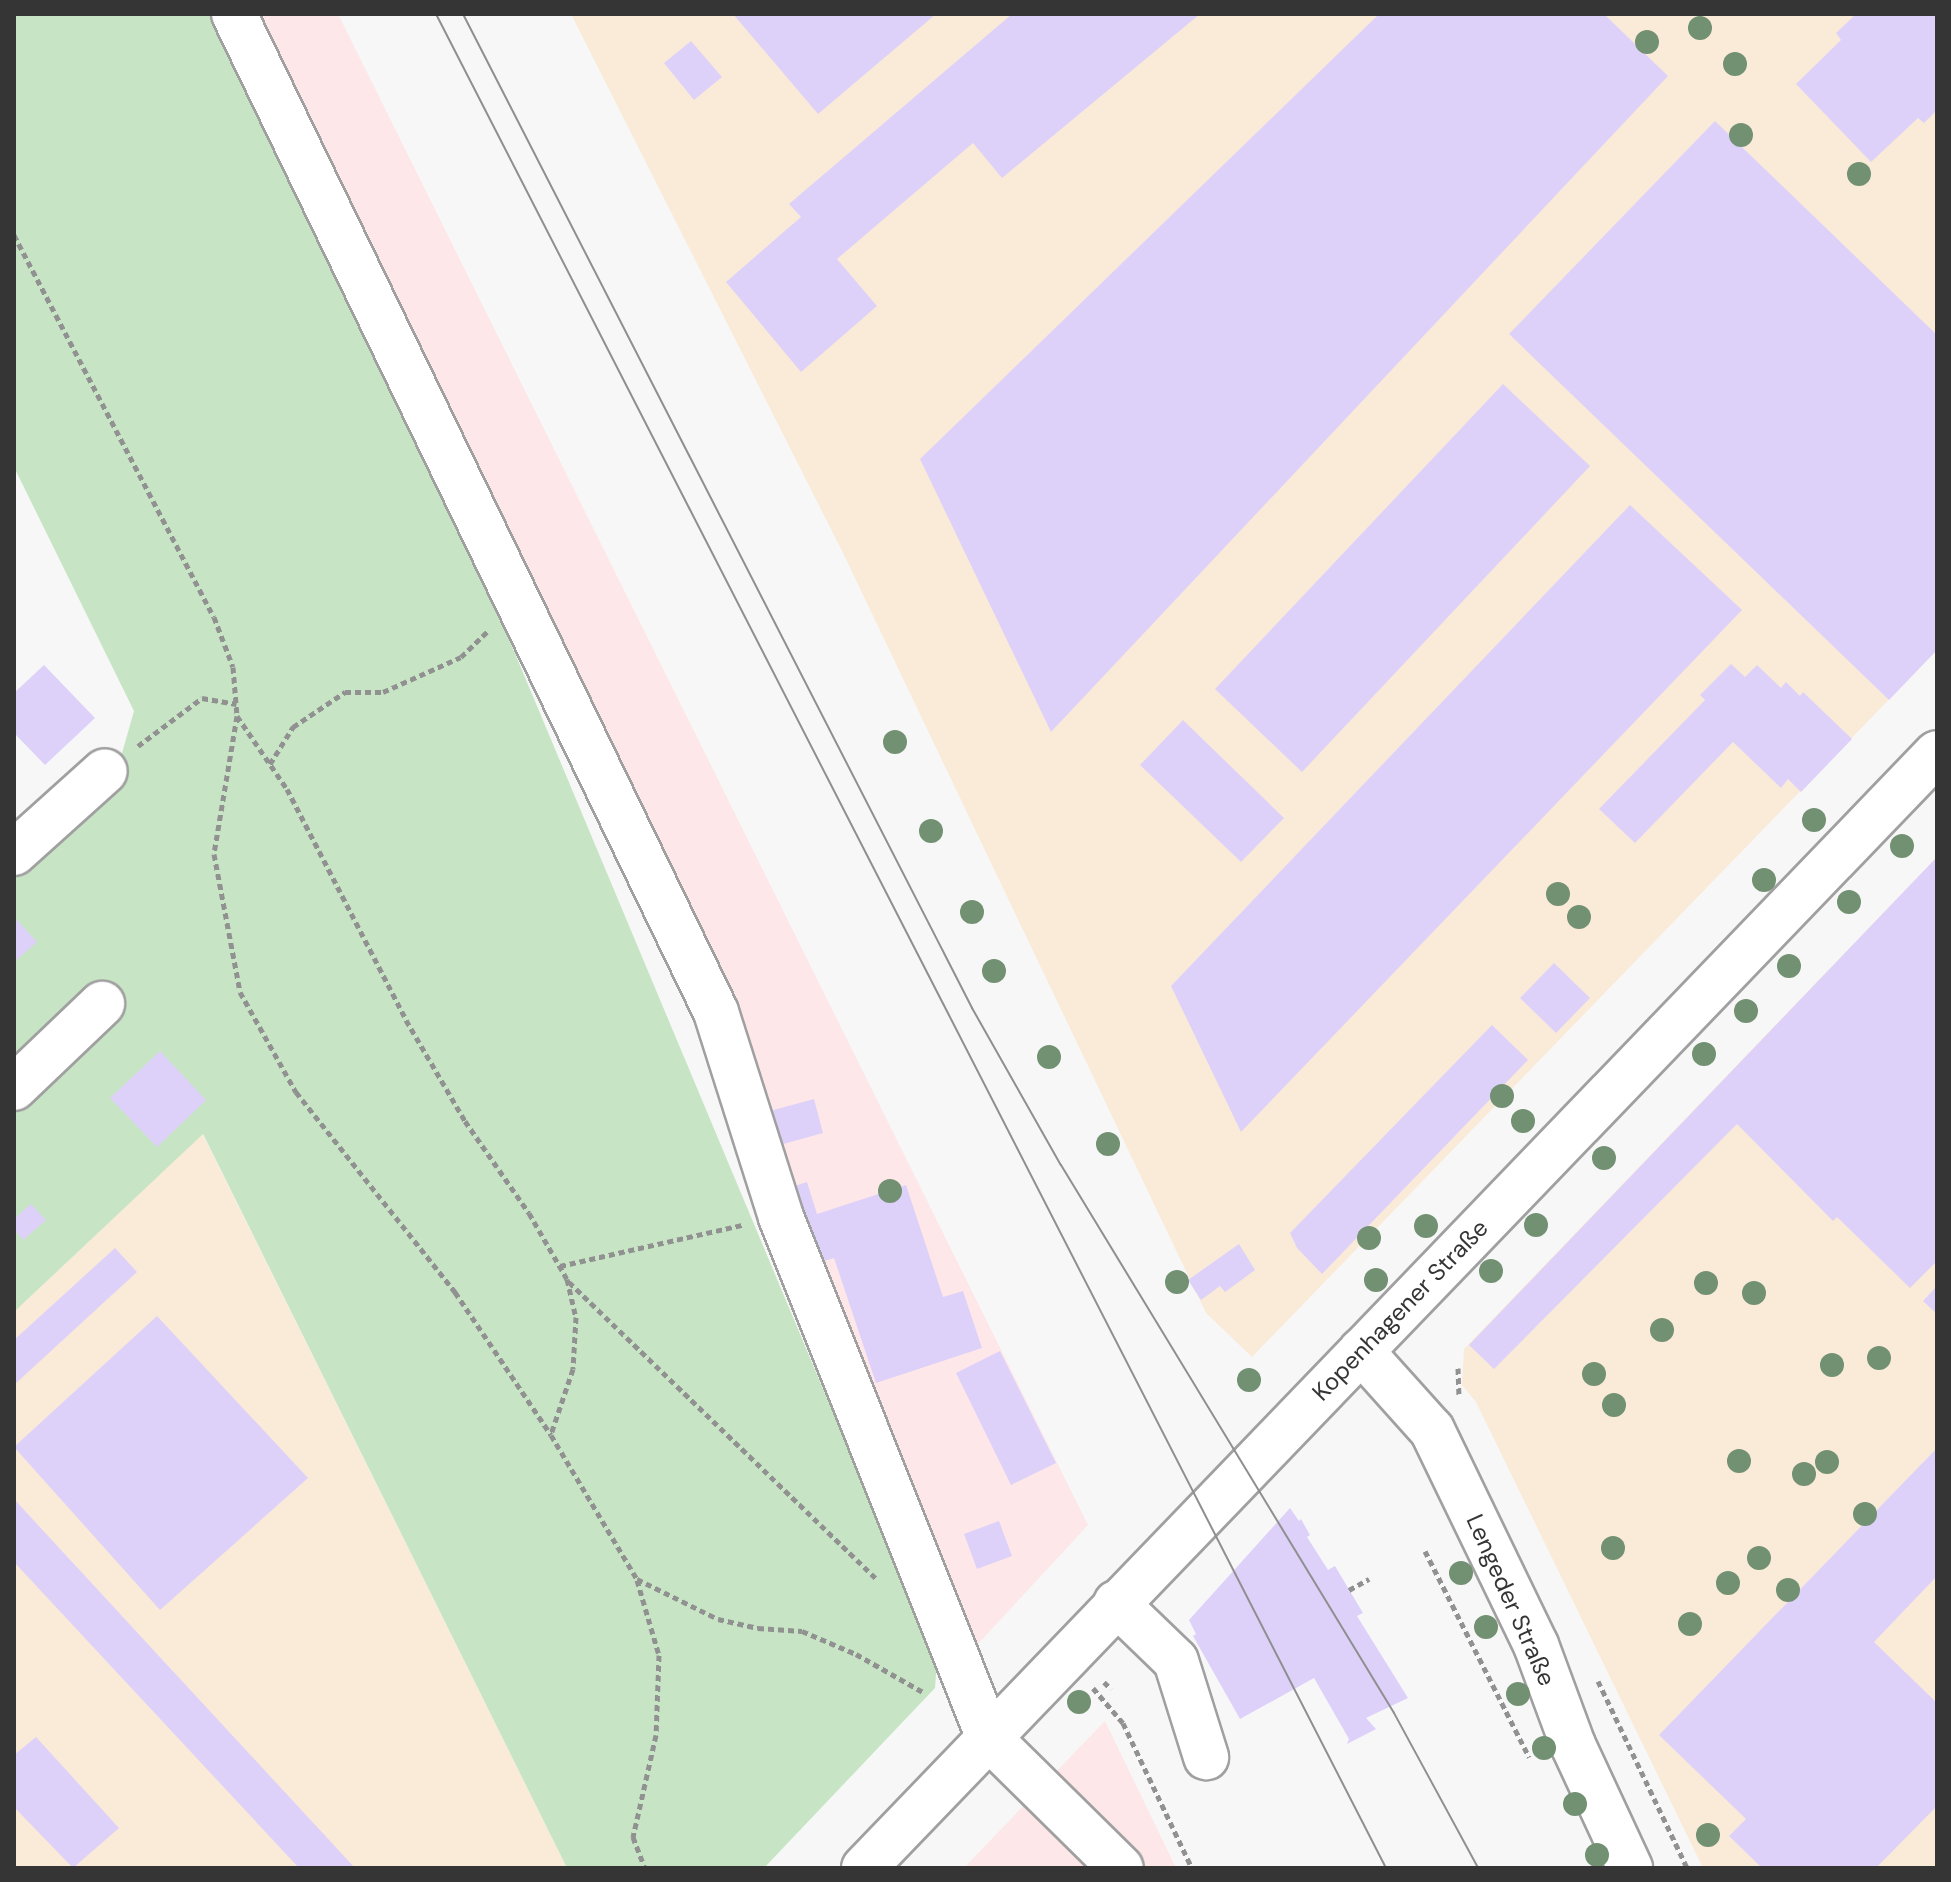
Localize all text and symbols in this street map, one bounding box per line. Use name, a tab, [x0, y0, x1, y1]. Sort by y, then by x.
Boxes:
street label: Kopenhagener Straße	[1306, 1214, 1494, 1406]
street label: Lengeder Straße	[1460, 1510, 1562, 1690]

